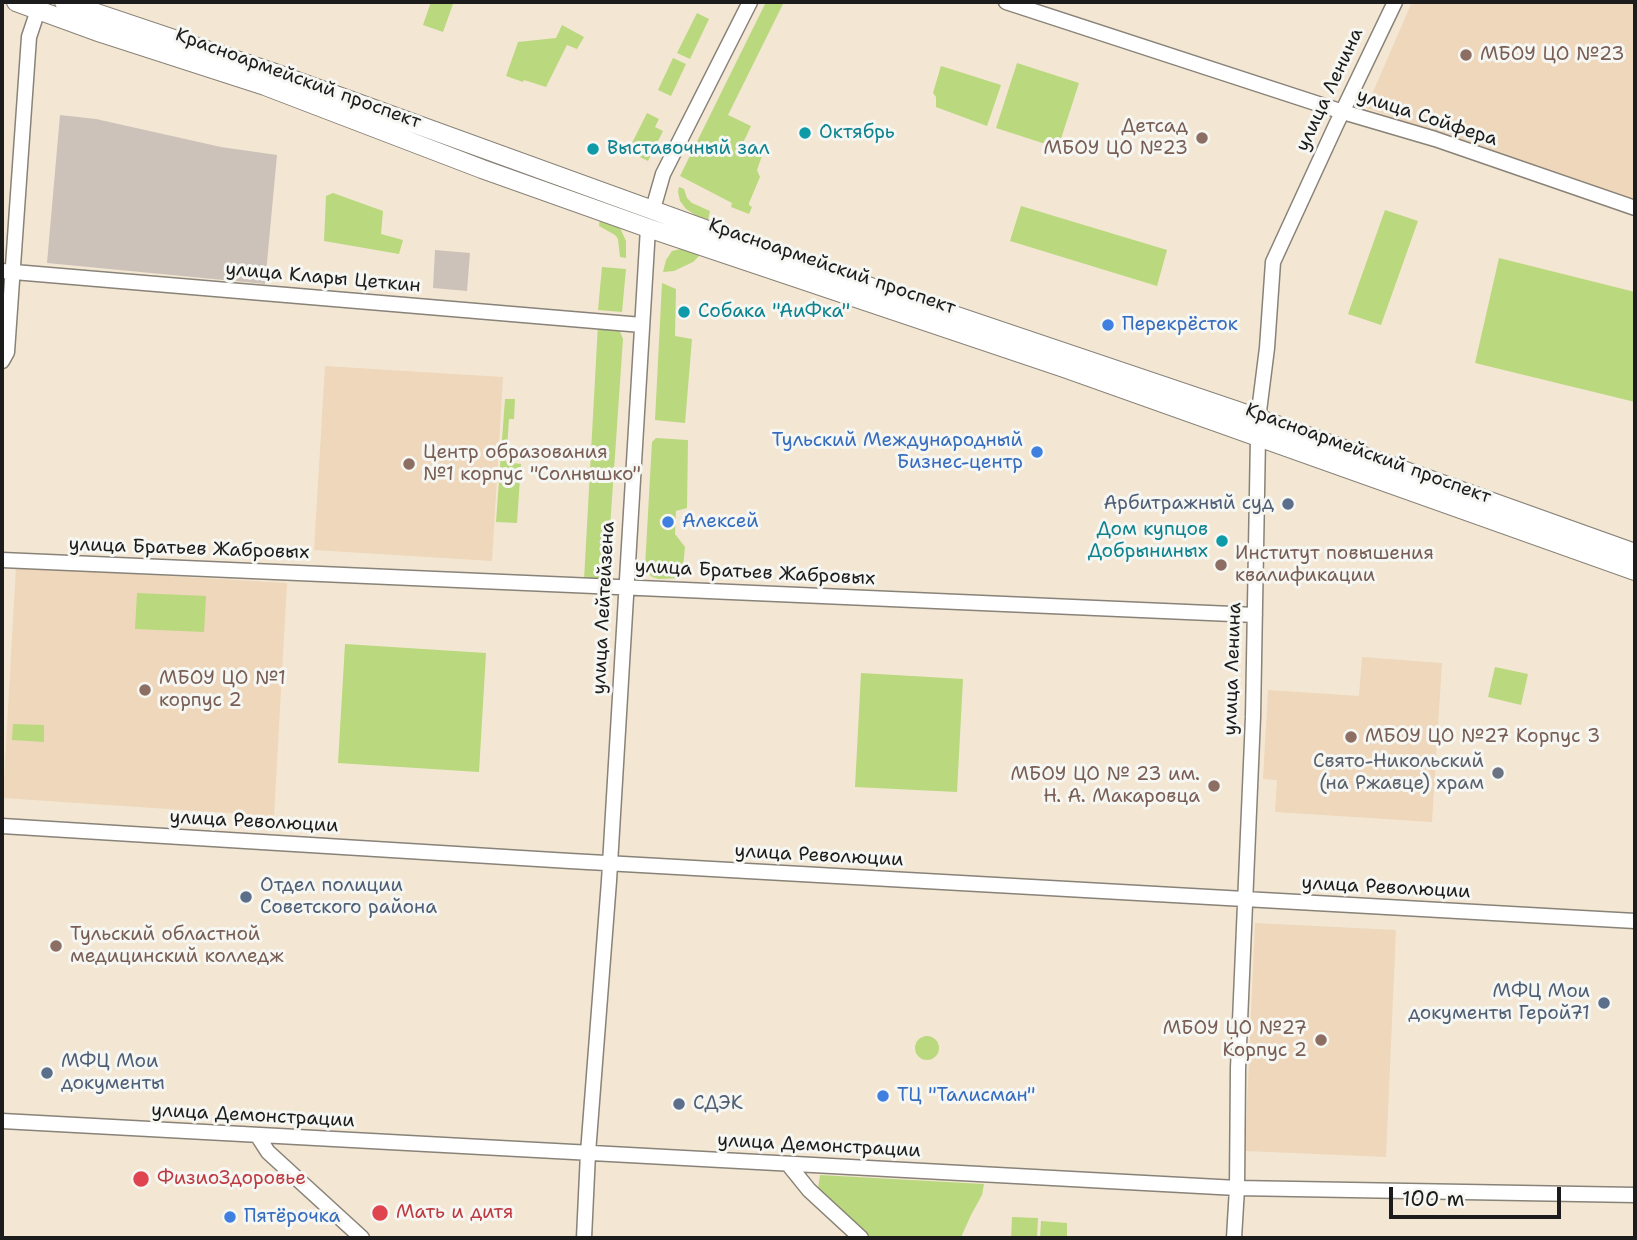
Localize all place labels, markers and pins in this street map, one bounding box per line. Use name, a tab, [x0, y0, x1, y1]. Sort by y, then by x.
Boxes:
place label: МБОУ ЦО №23	[1480, 44, 1625, 66]
marker: МБОУ ЦО №23	[1458, 47, 1474, 63]
place label: Детсад МБОУ ЦО №23	[1043, 116, 1188, 160]
place label: Октябрь	[819, 122, 895, 144]
marker: Октябрь	[797, 125, 813, 141]
marker: Детсад МБОУ ЦО №23	[1194, 130, 1210, 146]
place label: Выставочный зал	[607, 138, 770, 160]
marker: Выставочный зал	[585, 141, 601, 157]
place label: Собака "АиФка"	[698, 301, 850, 323]
marker: Собака "АиФка"	[676, 304, 692, 320]
place label: Перекрёсток	[1122, 314, 1238, 336]
marker: Перекрёсток	[1100, 317, 1116, 333]
place label: Тульский Международный Бизнес-центр	[772, 430, 1023, 474]
place label: Центр образования №1 корпус "Солнышко"	[423, 442, 641, 486]
marker: Тульский Международный Бизнес-центр	[1029, 444, 1045, 460]
marker: Центр образования №1 корпус "Солнышко"	[401, 456, 417, 472]
place label: Арбитражный суд	[1103, 493, 1274, 515]
marker: Арбитражный суд	[1280, 496, 1296, 512]
place label: Алексей	[682, 511, 759, 533]
marker: Алексей	[660, 514, 676, 530]
place label: Дом купцов Добрыниных	[1088, 519, 1208, 563]
marker: Дом купцов Добрыниных	[1214, 533, 1230, 549]
place label: Институт повышения квалификации	[1235, 543, 1434, 587]
marker: Институт повышения квалификации	[1213, 557, 1229, 573]
place label: МБОУ ЦО №1 корпус 2	[159, 668, 286, 712]
marker: МБОУ ЦО №1 корпус 2	[137, 682, 153, 698]
place label: МБОУ ЦО №27 Корпус 3	[1365, 726, 1600, 748]
marker: МБОУ ЦО №27 Корпус 3	[1343, 729, 1359, 745]
place label: Свято-Никольский (на Ржавце) храм	[1313, 751, 1484, 795]
place label: МБОУ ЦО № 23 им. Н. А. Макаровца	[1011, 764, 1200, 808]
marker: Свято-Никольский (на Ржавце) храм	[1490, 765, 1506, 781]
marker: МБОУ ЦО № 23 им. Н. А. Макаровца	[1206, 778, 1222, 794]
place label: Отдел полиции Советского района	[260, 875, 437, 919]
marker: Отдел полиции Советского района	[238, 889, 254, 905]
place label: Тульский областной медицинский колледж	[70, 924, 284, 968]
marker: Тульский областной медицинский колледж	[48, 938, 64, 954]
place label: МФЦ Мои документы Герой71	[1408, 981, 1590, 1025]
marker: МФЦ Мои документы Герой71	[1596, 995, 1612, 1011]
place label: МБОУ ЦО №27 Корпус 2	[1163, 1018, 1307, 1062]
marker: МБОУ ЦО №27 Корпус 2	[1313, 1032, 1329, 1048]
place label: МФЦ Мои документы	[61, 1051, 165, 1095]
marker: МФЦ Мои документы	[39, 1065, 55, 1081]
place label: ТЦ "Талисман"	[897, 1085, 1036, 1107]
marker: ТЦ "Талисман"	[875, 1088, 891, 1104]
place label: СДЭК	[693, 1093, 743, 1115]
marker: СДЭК	[671, 1096, 687, 1112]
place label: ФизиоЗдоровье	[157, 1168, 306, 1190]
marker: ФизиоЗдоровье	[131, 1169, 151, 1189]
place label: Мать и дитя	[396, 1202, 513, 1224]
marker: Мать и дитя	[370, 1203, 390, 1223]
place label: Пятёрочка	[244, 1206, 340, 1228]
marker: Пятёрочка	[222, 1209, 238, 1225]

